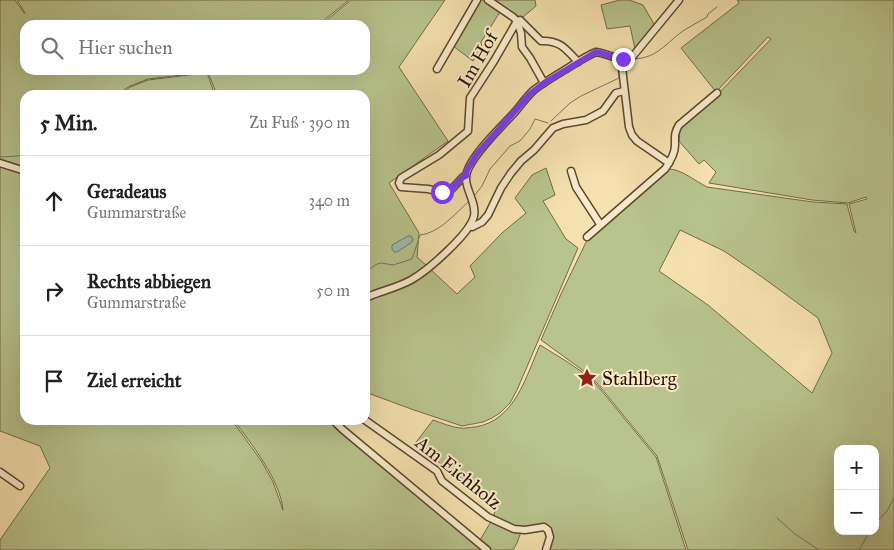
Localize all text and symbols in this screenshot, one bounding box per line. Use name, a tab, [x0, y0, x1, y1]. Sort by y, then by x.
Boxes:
search box	[20, 20, 370, 75]
street label: Im Hof	[452, 25, 504, 91]
icon: search	[38, 34, 66, 62]
text: Hier suchen	[78, 36, 172, 59]
route end	[612, 48, 635, 71]
text: 5 Min.	[40, 110, 97, 136]
text: Zu Fuß · 390 m	[249, 113, 350, 132]
text: Geradeaus	[87, 180, 166, 203]
route start	[431, 181, 454, 204]
icon: ahead	[40, 187, 68, 215]
text: 340 m	[308, 191, 350, 210]
text: Gummarstraße	[87, 203, 186, 222]
text: Rechts abbiegen	[87, 270, 211, 293]
icon: right	[40, 277, 68, 305]
text: 50 m	[316, 281, 350, 300]
text: Gummarstraße	[87, 293, 186, 312]
icon: arrive	[40, 367, 68, 395]
place icon: Stahlberg	[576, 367, 598, 389]
place label: Stahlberg	[602, 367, 677, 391]
text: Ziel erreicht	[87, 369, 181, 392]
street label: Am Eichholz	[410, 430, 507, 514]
map controls	[834, 445, 879, 535]
button: +	[834, 445, 879, 490]
button: −	[834, 490, 879, 535]

